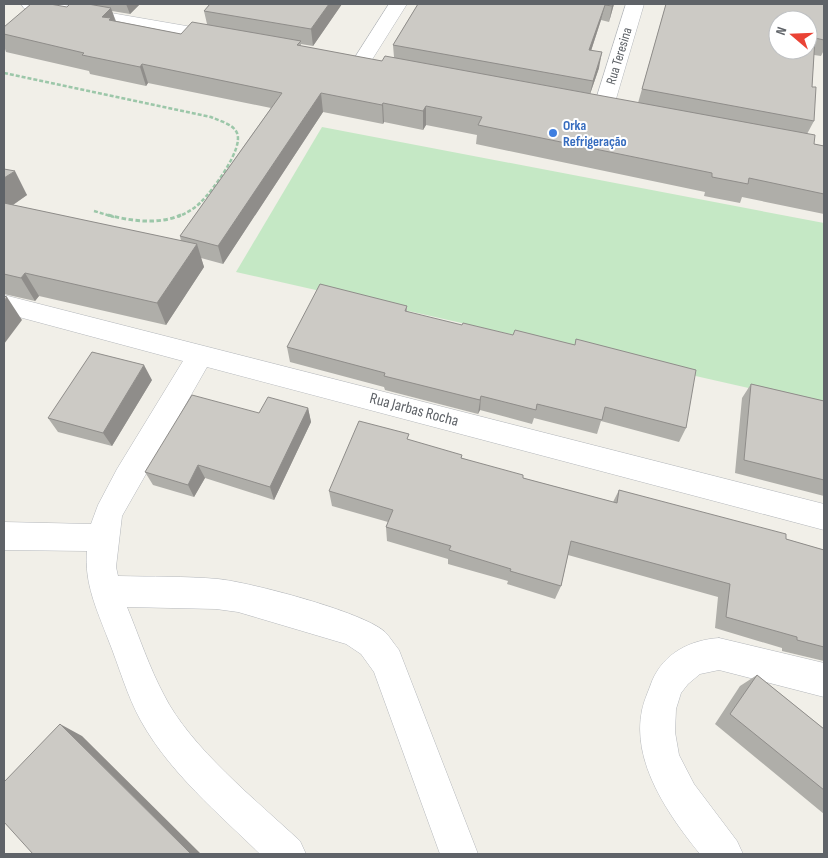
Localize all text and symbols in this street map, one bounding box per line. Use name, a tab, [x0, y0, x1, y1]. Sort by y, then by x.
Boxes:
north arrow	[768, 10, 818, 60]
street label: Rua Teresina	[602, 25, 636, 87]
text: N	[772, 25, 790, 37]
place label: Orka Refrigeração	[563, 117, 627, 150]
marker: Orka Refrigeração	[547, 127, 559, 139]
street label: Rua Jarbas Rocha	[368, 389, 460, 431]

